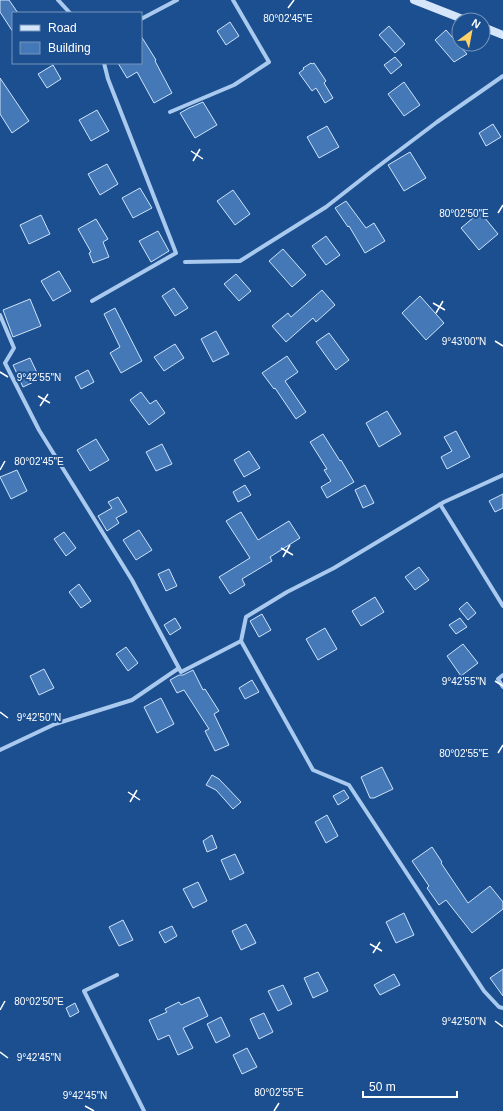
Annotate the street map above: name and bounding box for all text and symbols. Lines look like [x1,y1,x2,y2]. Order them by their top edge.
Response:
legend [12,12,142,64]
north arrow [451,12,491,52]
text: 80°02'45"E [263,13,313,24]
text: N [470,16,483,31]
text: Road [48,21,77,35]
text: Building [48,41,91,55]
text: 80°02'50"E [439,208,489,219]
text: 9°43'00"N [442,336,486,347]
text: 9°42'55"N [17,372,61,383]
text: 80°02'45"E [14,456,64,467]
text: 9°42'55"N [442,676,486,687]
text: 9°42'50"N [17,712,61,723]
text: 80°02'55"E [439,748,489,759]
text: 80°02'50"E [14,996,64,1007]
text: 9°42'50"N [442,1016,486,1027]
text: 9°42'45"N [17,1052,61,1063]
scale bar [363,1073,457,1099]
text: 50 m [369,1080,396,1094]
text: 80°02'55"E [254,1087,304,1098]
text: 9°42'45"N [63,1090,107,1101]

